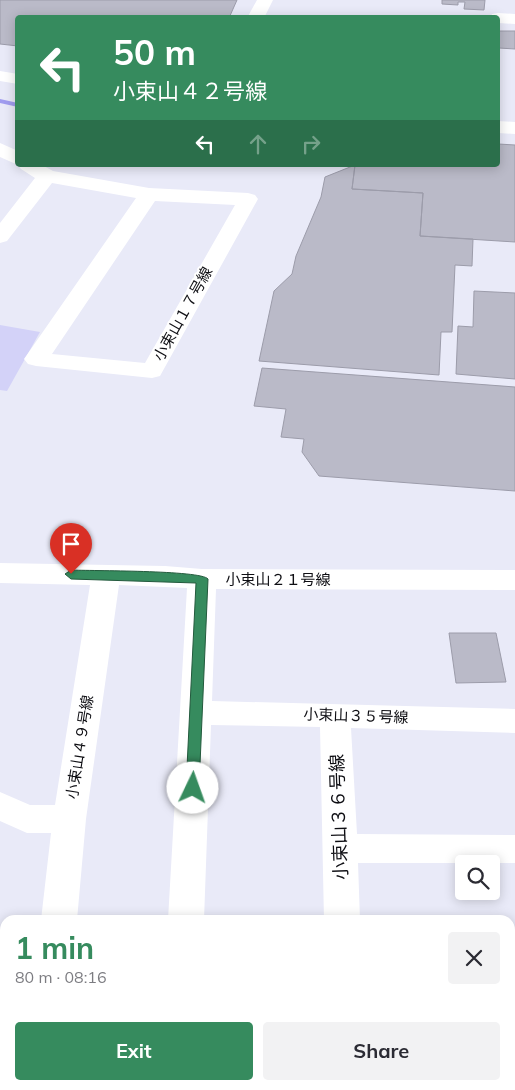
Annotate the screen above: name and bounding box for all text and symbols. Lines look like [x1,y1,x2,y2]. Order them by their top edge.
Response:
text: 50 m [113,30,196,74]
icon: left [30,35,95,100]
text: 小束山４２号線 [113,77,267,105]
icon: left [191,130,219,158]
icon: ahead [244,130,272,158]
icon: right [297,130,325,158]
street label: 小束山１７号線 [149,263,216,364]
pin [50,523,92,574]
icon: arrive [57,530,85,558]
street label: 小束山２１号線 [225,570,331,589]
street label: 小束山４９号線 [62,694,97,800]
street label: 小束山３５号線 [303,704,409,727]
street label: 小束山３６号線 [325,754,352,880]
position arrow [166,761,218,813]
map controls [455,855,500,900]
button: search [455,855,500,900]
text: 1 min [15,929,94,967]
button: close [448,932,500,984]
text: 80 m · 08:16 [15,967,107,987]
button: Exit [15,1022,253,1080]
button: Share [263,1022,500,1080]

